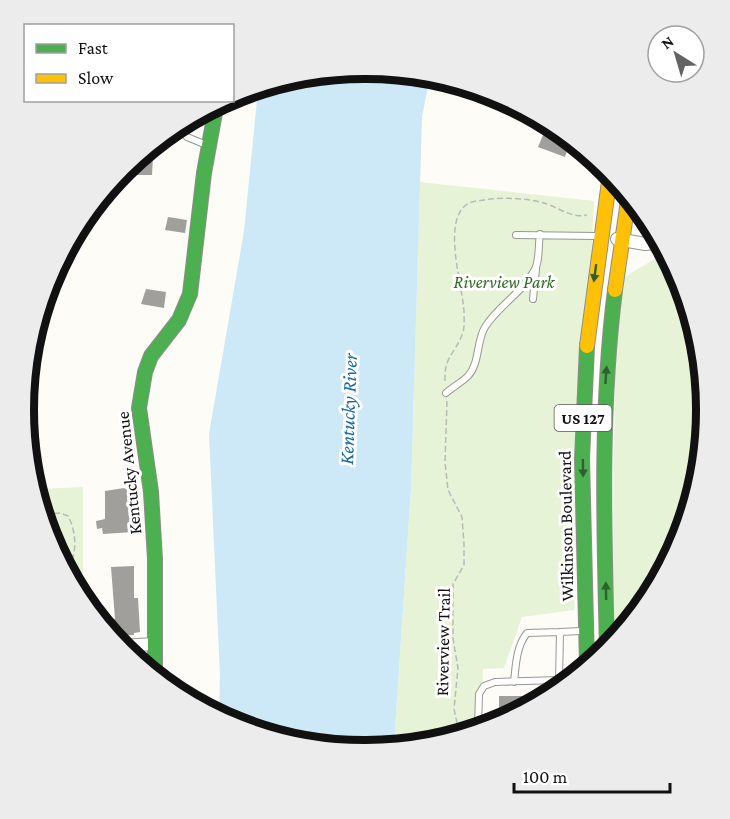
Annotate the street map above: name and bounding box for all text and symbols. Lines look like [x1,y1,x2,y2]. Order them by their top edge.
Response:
legend [24,24,234,102]
north arrow [646,24,706,84]
text: N [658,32,677,52]
text: Fast [78,38,109,58]
text: Slow [78,68,114,88]
one-way arrow [591,264,600,283]
park label: Riverview Park [454,272,556,292]
water label: Kentucky River [335,352,362,465]
one-way arrow [602,365,611,384]
road number: US 127 [554,405,612,431]
street label: Kentucky Avenue [113,410,145,536]
street label: Wilkinson Boulevard [555,450,577,601]
one-way arrow [578,458,588,477]
one-way arrow [601,581,611,600]
street label: Riverview Trail [432,587,454,696]
scale bar [514,756,670,794]
text: 100 m [523,767,568,787]

